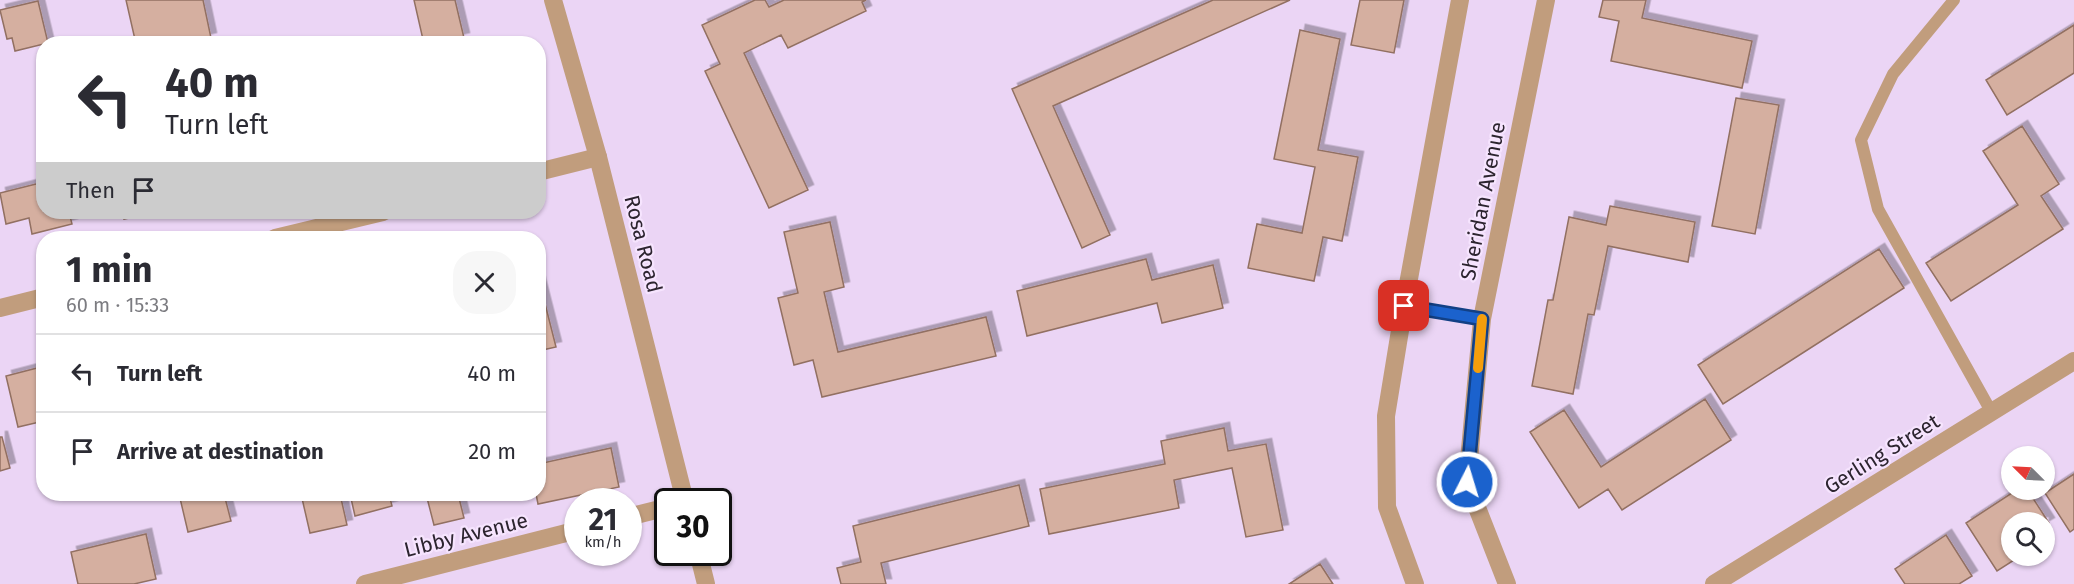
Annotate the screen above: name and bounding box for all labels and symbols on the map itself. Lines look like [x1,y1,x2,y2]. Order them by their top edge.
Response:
street label: Sheridan Avenue [1455,120,1511,282]
street label: Rosa Road [618,192,668,296]
pin [1378,280,1429,331]
street label: Gerling Street [1820,408,1945,500]
north arrow [2001,446,2055,500]
position arrow [1435,450,1499,514]
speed limit sign: 30 [654,488,732,566]
street label: Libby Avenue [401,507,531,563]

